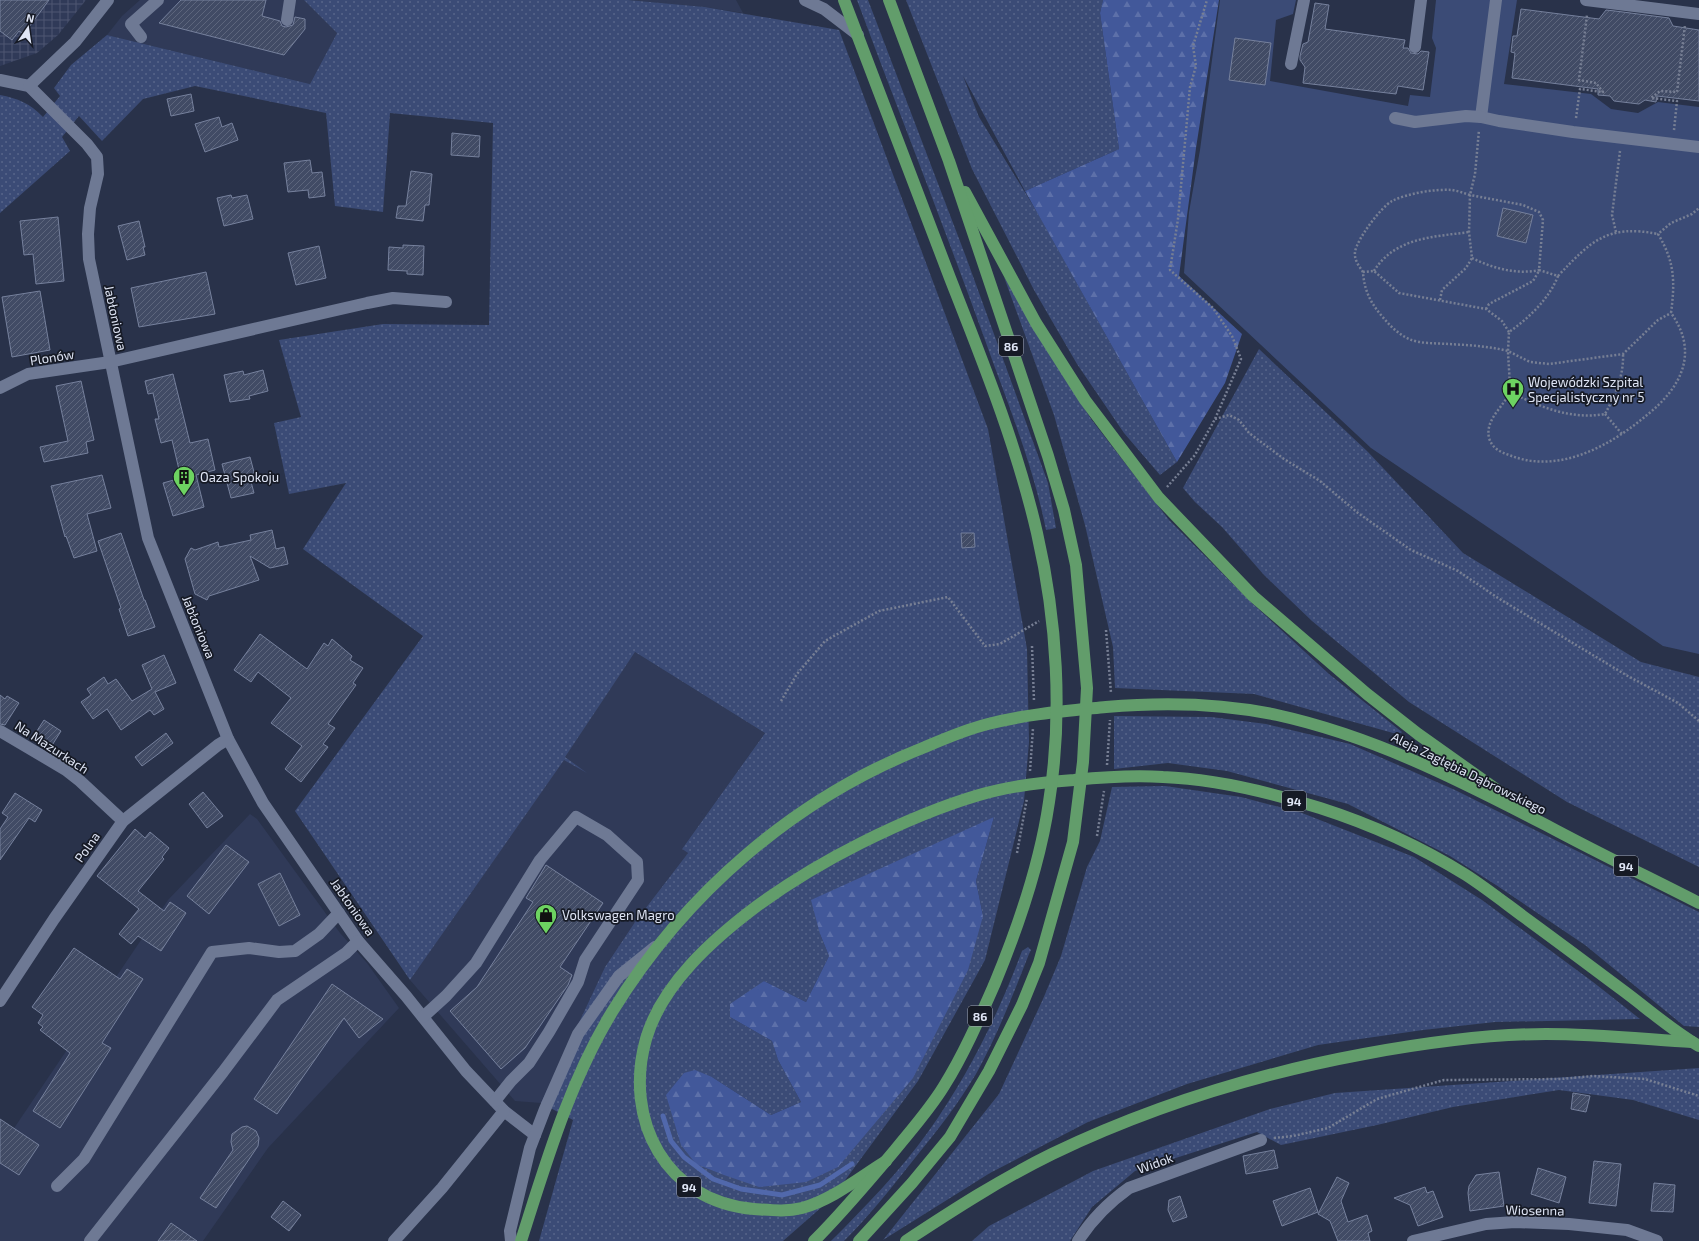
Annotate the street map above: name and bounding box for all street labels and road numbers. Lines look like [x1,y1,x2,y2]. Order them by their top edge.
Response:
street label: Jabłoniowa [101,284,131,352]
road number: 86 [999,336,1023,356]
street label: Plonów [29,346,76,368]
street label: Jabłoniowa [179,593,219,661]
street label: Na Mazurkach [12,717,92,777]
street label: Aleja Zagłębia Dąbrowskiego [1389,729,1549,817]
road number: 94 [1282,791,1306,811]
street label: Polna [71,829,103,865]
road number: 94 [1614,856,1638,876]
street label: Jabłoniowa [327,875,379,939]
road number: 86 [968,1006,992,1026]
street label: Widok [1135,1149,1175,1177]
road number: 94 [677,1177,701,1197]
street label: Wiosenna [1505,1201,1565,1219]

